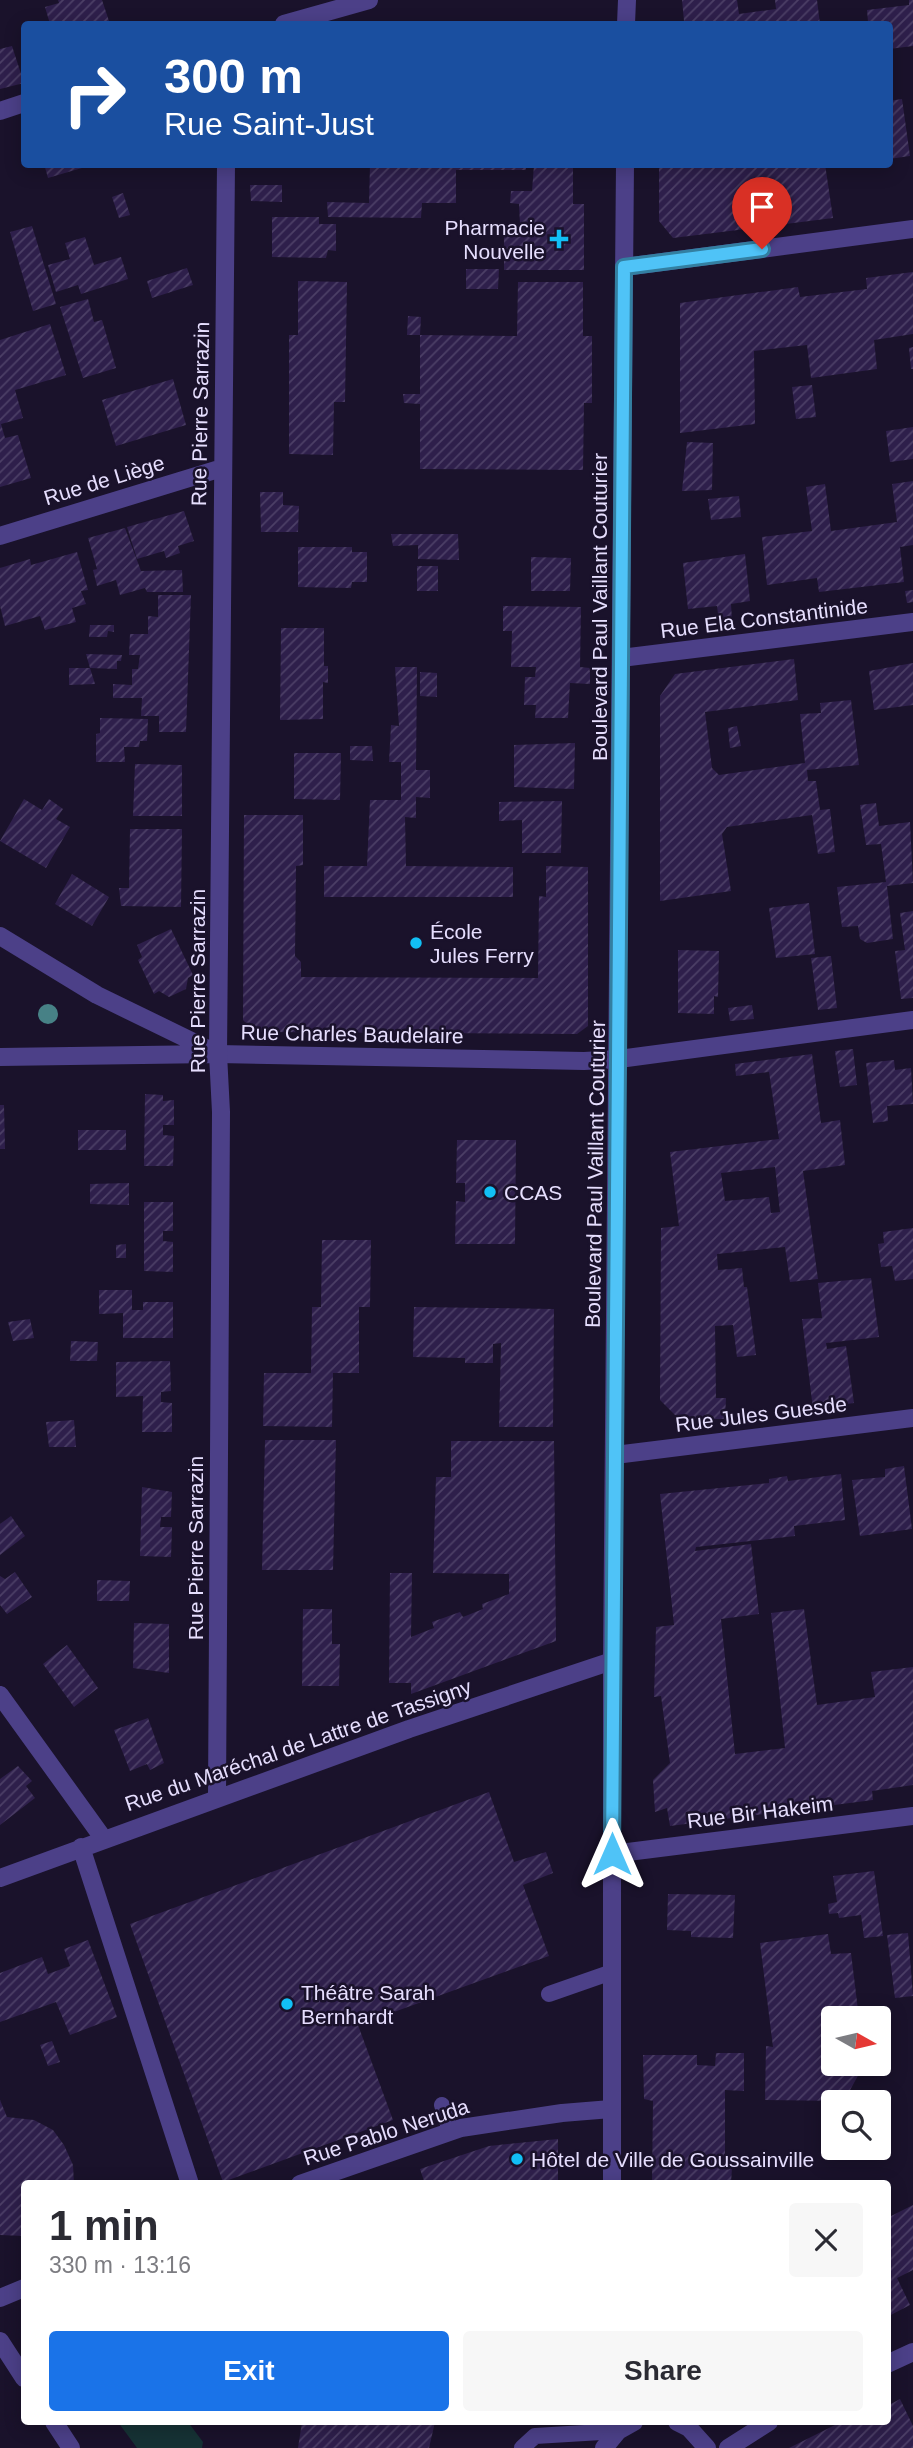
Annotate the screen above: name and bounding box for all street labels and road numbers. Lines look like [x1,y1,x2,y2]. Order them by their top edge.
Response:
street label: Rue Pierre Sarrazin [187,322,213,506]
street label: Rue de Liège [41,451,167,509]
street label: Boulevard Paul Vaillant Couturier [588,453,611,761]
street label: Rue Ela Constantinide [659,594,869,642]
street label: Rue Pierre Sarrazin [186,889,209,1073]
street label: Boulevard Paul Vaillant Couturier [581,1020,609,1328]
street label: Rue Charles Baudelaire [240,1021,464,1047]
street label: Rue Jules Guesde [674,1392,848,1436]
street label: Rue Pierre Sarrazin [184,1456,207,1640]
street label: Rue du Maréchal de Lattre de Tassigny [122,1675,475,1815]
street label: Rue Bir Hakeim [686,1792,834,1832]
street label: Rue Pablo Neruda [300,2094,472,2170]

